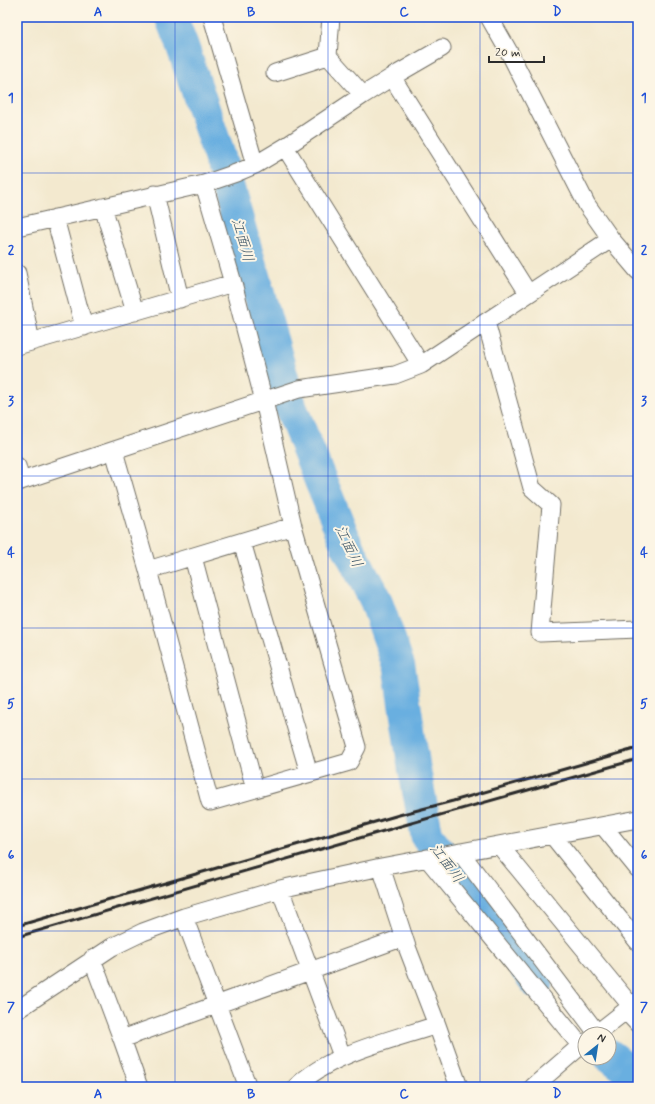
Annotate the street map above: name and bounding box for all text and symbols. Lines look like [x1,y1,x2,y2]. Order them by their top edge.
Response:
text: A [94,4,102,21]
text: B [247,4,256,21]
text: C [399,4,409,21]
text: D [553,4,562,21]
scale bar [489,38,544,64]
text: 20 m [495,45,521,61]
text: 1 [8,90,14,107]
text: 1 [641,90,647,107]
water label: 江面川 [226,216,258,265]
text: 2 [8,242,15,259]
text: 2 [641,242,648,259]
text: 3 [8,393,14,410]
text: 3 [641,393,647,410]
water label: 江面川 [330,522,367,571]
text: 4 [7,545,15,562]
text: 4 [640,545,648,562]
text: 5 [7,696,15,713]
text: 5 [640,696,648,713]
water label: 江面川 [425,840,468,888]
text: 6 [8,847,15,864]
text: 6 [641,847,648,864]
text: 7 [7,999,15,1016]
text: 7 [640,999,648,1016]
north arrow [577,1026,617,1066]
text: N [595,1030,608,1046]
text: A [94,1086,102,1103]
text: B [247,1086,256,1103]
text: C [399,1086,409,1103]
text: D [553,1086,562,1103]

